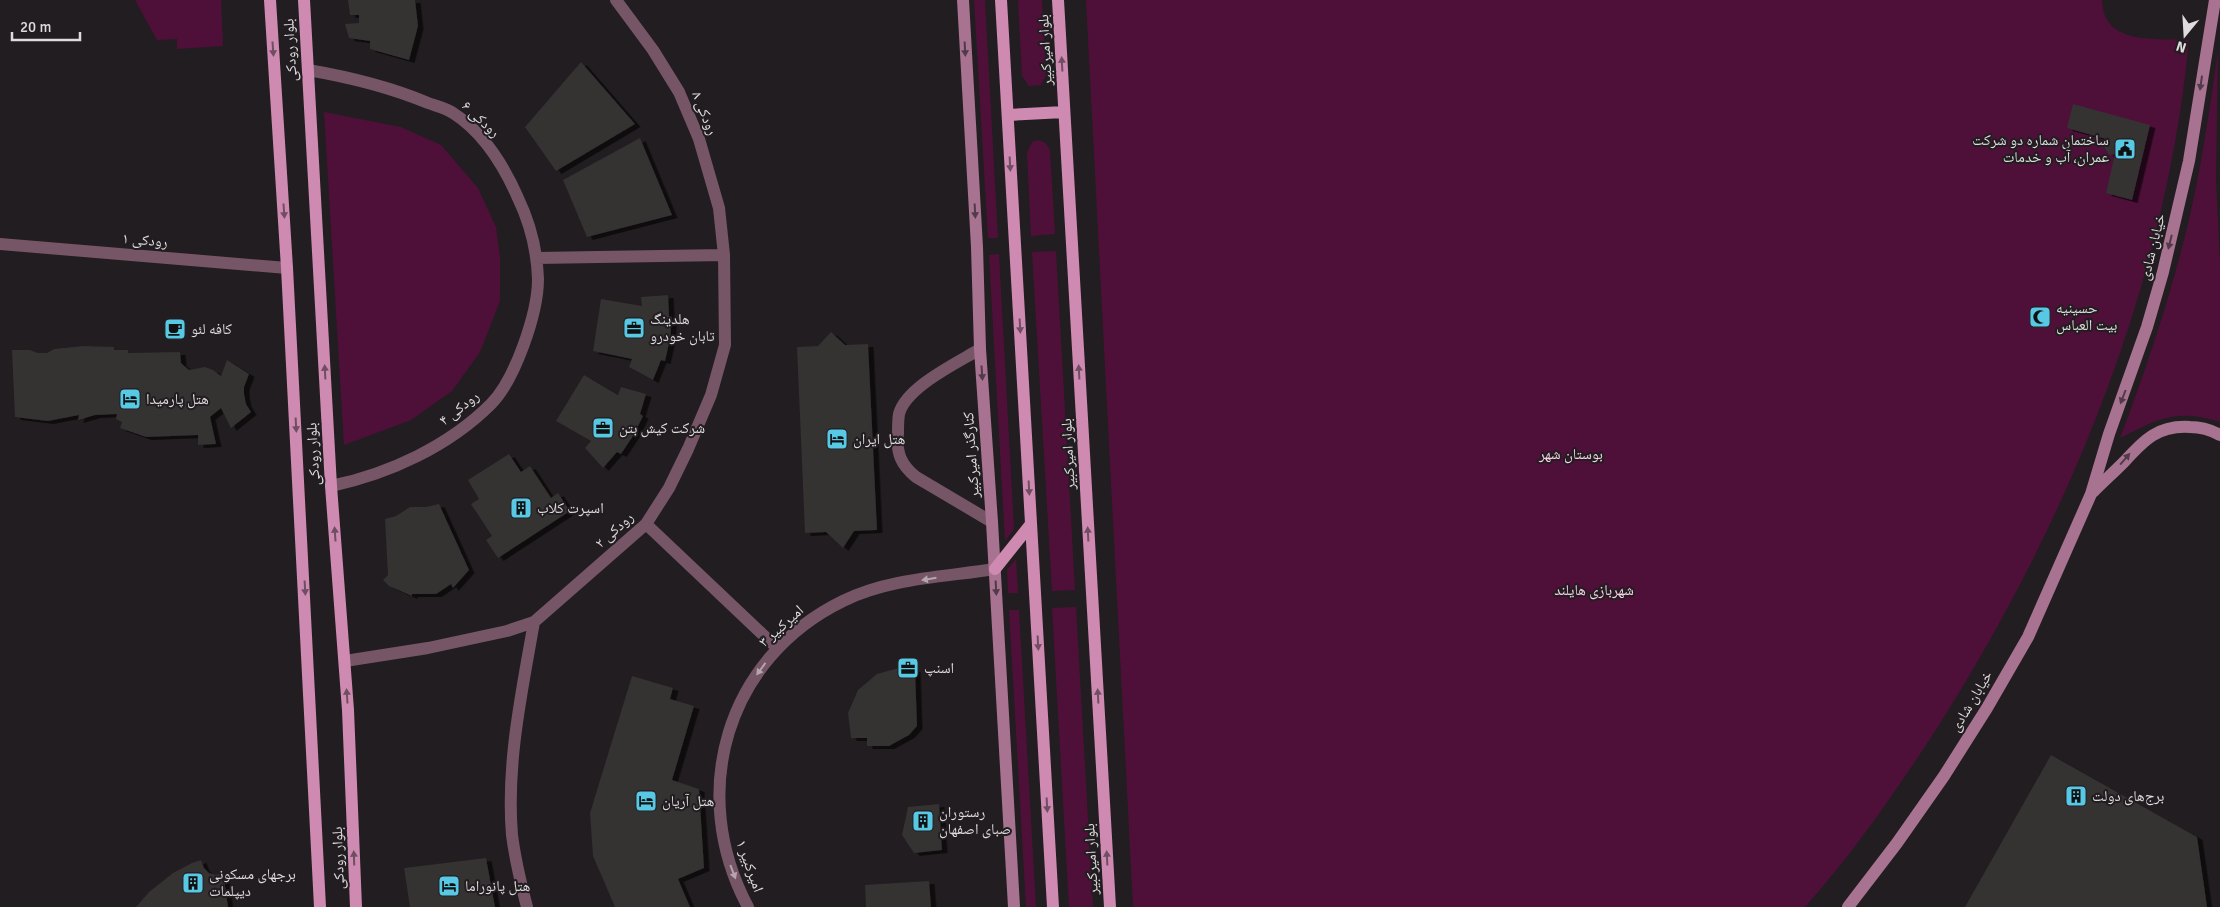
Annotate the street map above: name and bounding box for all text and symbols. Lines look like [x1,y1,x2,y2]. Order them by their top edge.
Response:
scale bar [12,10,80,42]
north arrow [2160,10,2210,60]
street label: بلوار امیرکبیر [1034,14,1056,87]
text: 20 m [20,18,51,36]
street label: بلوار رودکی [279,18,302,82]
text: N [2174,37,2188,56]
one-way arrow [269,41,277,57]
one-way arrow [962,41,970,57]
one-way arrow [1057,55,1065,71]
one-way arrow [2197,75,2205,91]
street label: رودکی ۸ [687,88,722,138]
street label: رودکی ۶ [458,97,504,142]
place label: ساختمان شماره دو شرکت عمران، آب و خدمات [1972,131,2109,167]
public building icon: ساختمان شماره دو شرکت عمران، آب و خدمات [2113,137,2137,161]
one-way arrow [1007,156,1015,172]
one-way arrow [280,203,288,219]
one-way arrow [971,203,979,219]
street label: خیابان شادی [2135,211,2170,282]
street label: رودکی ۱ [121,229,169,252]
one-way arrow [2166,235,2174,250]
place label: حسینیه بیت العباس [2056,299,2117,335]
mosque icon: حسینیه بیت العباس [2028,305,2052,329]
place label: هلدینگ تابان خودرو [650,310,715,346]
office icon: هلدینگ تابان خودرو [622,316,646,340]
cafe icon: کافه لئو [163,317,187,341]
one-way arrow [1016,319,1024,335]
place label: کافه لئو [191,320,232,338]
one-way arrow [320,363,328,379]
one-way arrow [1075,363,1083,379]
one-way arrow [978,366,986,382]
hotel icon: هتل پارمیدا [118,387,142,411]
street label: رودکی ۴ [435,387,483,430]
place label: هتل پارمیدا [146,390,209,409]
one-way arrow [2119,390,2127,405]
street label: کنارگذر امیرکبیر [959,411,983,500]
office icon: شرکت کیش بتن [591,416,615,440]
one-way arrow [292,418,300,434]
street label: بلوار امیرکبیر [1057,418,1079,491]
place label: شرکت کیش بتن [619,419,705,438]
street label: بلوار رودکی [302,422,325,486]
hotel icon: هتل ایران [825,427,849,451]
place label: هتل ایران [853,430,905,449]
park label: بوستان شهر [1538,445,1603,464]
one-way arrow [2119,454,2131,466]
one-way arrow [1025,481,1033,497]
building icon: اسپرت کلاب [509,496,533,520]
place label: اسپرت کلاب [537,499,604,517]
street label: رودکی ۲ [591,508,638,553]
one-way arrow [331,526,339,542]
one-way arrow [1084,526,1092,542]
one-way arrow [921,575,937,583]
one-way arrow [301,580,309,596]
one-way arrow [992,580,1000,596]
park label: شهربازی هایلند [1554,581,1634,600]
street label: امیرکبیر ۳ [755,601,807,651]
one-way arrow [1034,635,1042,651]
office icon: اسنپ [896,656,920,680]
place label: اسنپ [924,659,954,677]
one-way arrow [755,662,766,675]
street label: خیابان شادی [1946,667,1997,735]
one-way arrow [342,688,350,704]
one-way arrow [1093,688,1101,704]
building icon: برج‌های دولت [2064,784,2088,808]
place label: برج‌های دولت [2092,787,2164,806]
hotel icon: هتل آریان [634,789,658,813]
place label: هتل آریان [662,792,714,811]
one-way arrow [1043,798,1051,814]
place label: رستوران صبای اصفهان [939,803,1011,839]
building icon: رستوران صبای اصفهان [911,809,935,833]
street label: بلوار امیرکبیر [1080,823,1102,896]
street label: بلوار رودکی [328,826,349,890]
street label: امیرکبیر ۱ [732,838,768,894]
one-way arrow [350,850,358,866]
one-way arrow [1102,850,1110,866]
place label: برجهای مسکونی دیپلمات [209,865,296,900]
one-way arrow [729,865,737,880]
building icon: برجهای مسکونی دیپلمات [181,871,205,895]
hotel icon: هتل پانوراما [437,874,461,898]
place label: هتل پانوراما [465,877,530,896]

